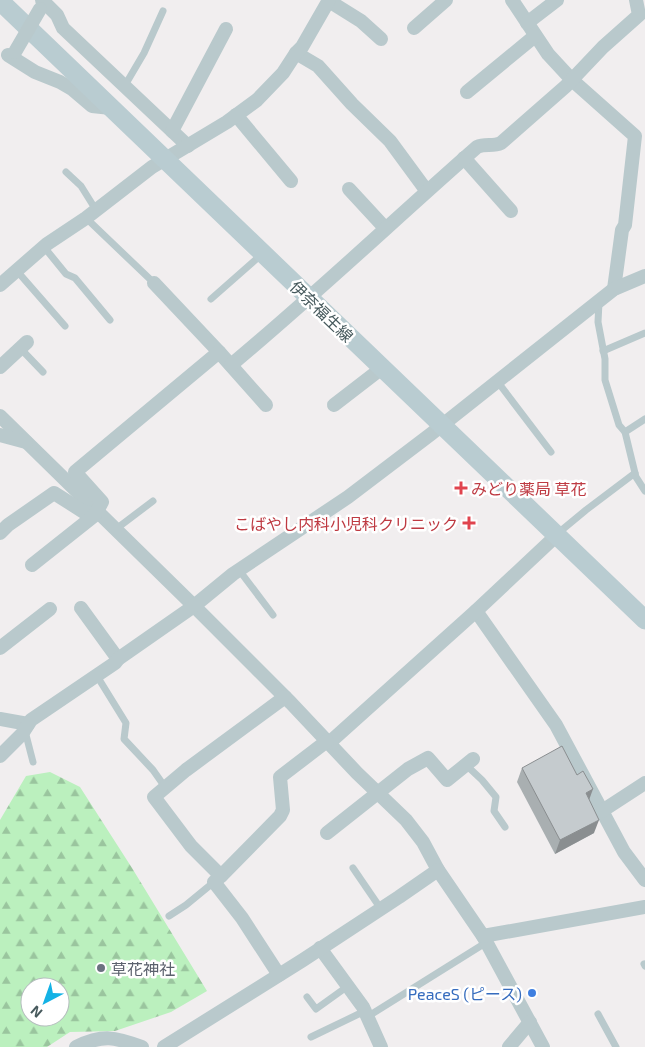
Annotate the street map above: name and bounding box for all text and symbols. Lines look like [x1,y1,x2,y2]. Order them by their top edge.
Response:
street label: 伊奈福生線 [287,276,357,346]
place label: みどり薬局 草花 [471,479,587,498]
marker: みどり薬局 草花 [455,482,467,494]
place label: こばやし内科小児科クリニック [234,514,458,533]
marker: こばやし内科小児科クリニック [462,516,476,530]
place label: 草花神社 [111,959,175,978]
marker: 草花神社 [95,962,107,974]
north arrow [20,977,70,1027]
place label: PeaceS (ピース) [408,984,522,1003]
marker: PeaceS (ピース) [526,987,538,999]
text: N [27,1002,46,1022]

